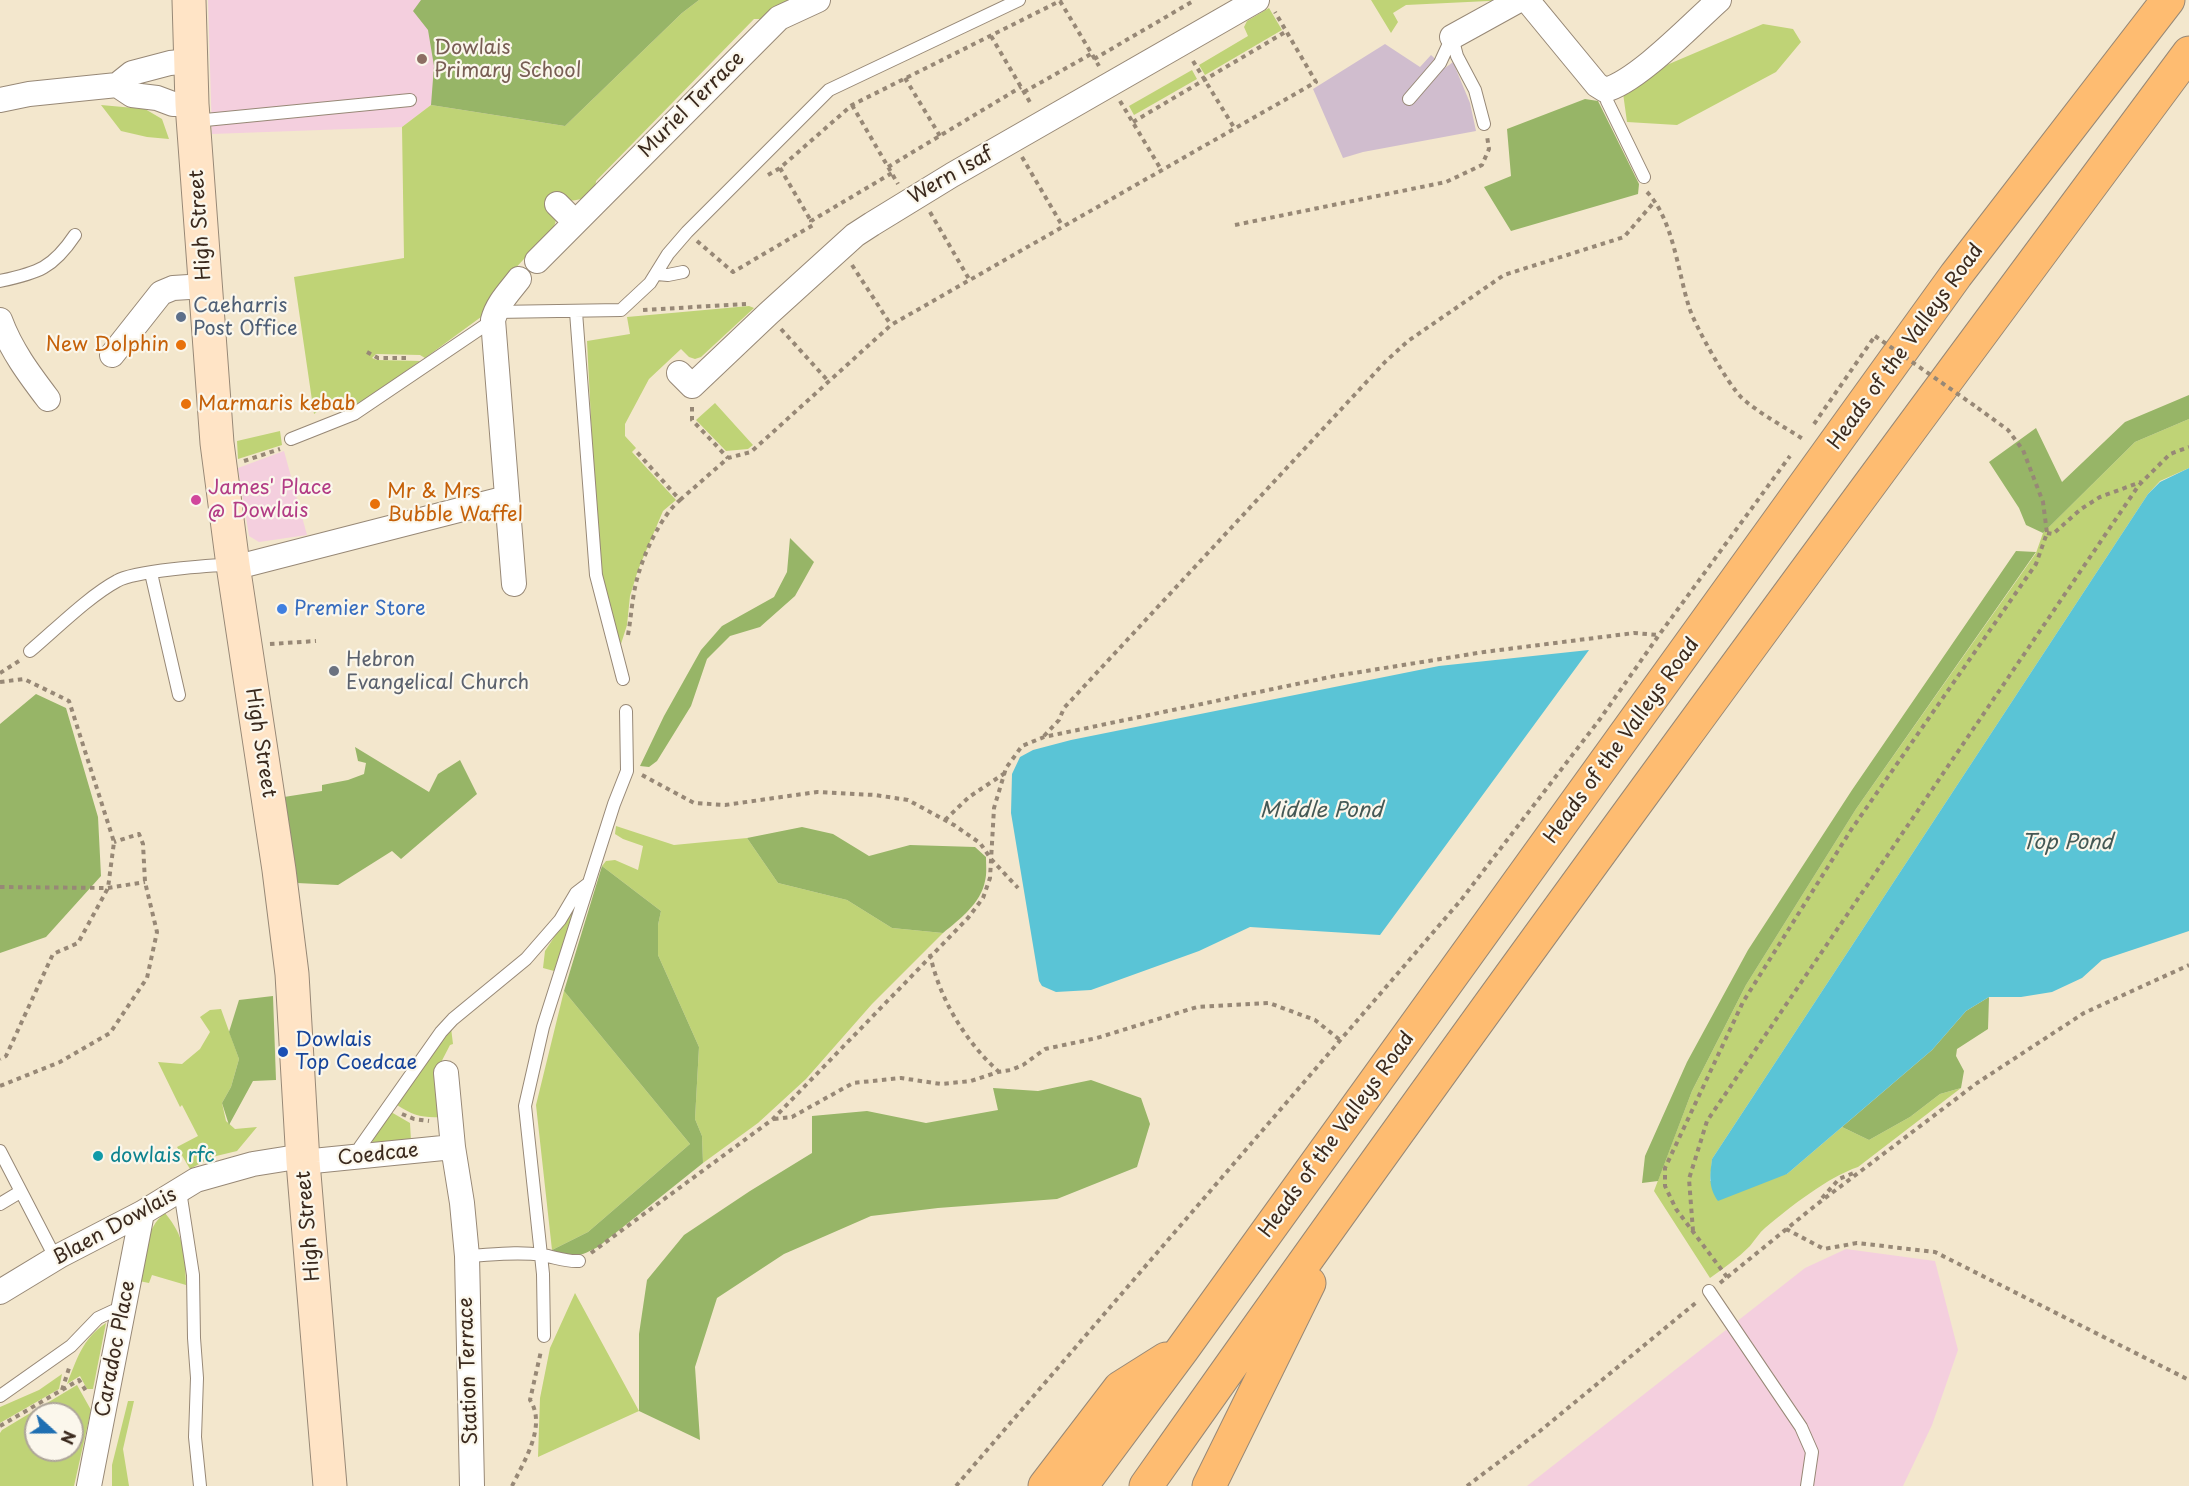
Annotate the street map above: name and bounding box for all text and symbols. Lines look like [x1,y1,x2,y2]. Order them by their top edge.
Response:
place label: Dowlais Primary School [434,36,581,83]
street label: Muriel Terrace [634,47,750,163]
marker: Dowlais Primary School [415,52,429,66]
street label: Wern Isaf [904,142,998,210]
street label: High Street [185,169,217,281]
street label: Heads of the Valleys Road [1823,239,1989,455]
place label: Caeharris Post Office [193,294,298,341]
marker: Caeharris Post Office [174,310,188,324]
place label: New Dolphin [46,333,169,357]
marker: New Dolphin [174,338,188,352]
place label: Marmaris kebab [198,392,355,416]
marker: Marmaris kebab [179,397,193,411]
place label: James' Place @ Dowlais [208,476,332,523]
place label: Mr & Mrs Bubble Waffel [387,480,523,527]
marker: James' Place @ Dowlais [189,493,203,507]
marker: Mr & Mrs Bubble Waffel [368,497,382,511]
place label: Premier Store [294,597,426,621]
marker: Premier Store [275,602,289,616]
street label: Heads of the Valleys Road [1539,633,1705,849]
place label: Hebron Evangelical Church [346,648,529,695]
marker: Hebron Evangelical Church [327,664,341,678]
street label: High Street [239,686,281,800]
water label: Middle Pond [1260,798,1382,824]
water label: Top Pond [2021,830,2113,856]
street label: Heads of the Valleys Road [1254,1027,1420,1243]
place label: Dowlais Top Coedcae [295,1028,417,1075]
marker: Dowlais Top Coedcae [276,1045,290,1059]
street label: Coedcae [336,1139,420,1171]
place label: dowlais rfc [110,1144,215,1168]
marker: dowlais rfc [91,1149,105,1163]
street label: High Street [292,1170,326,1282]
street label: Blaen Dowlais [49,1183,181,1271]
street label: Caradoc Place [91,1279,141,1419]
street label: Station Terrace [454,1297,484,1445]
north arrow [24,1402,84,1462]
text: N [55,1428,82,1448]

